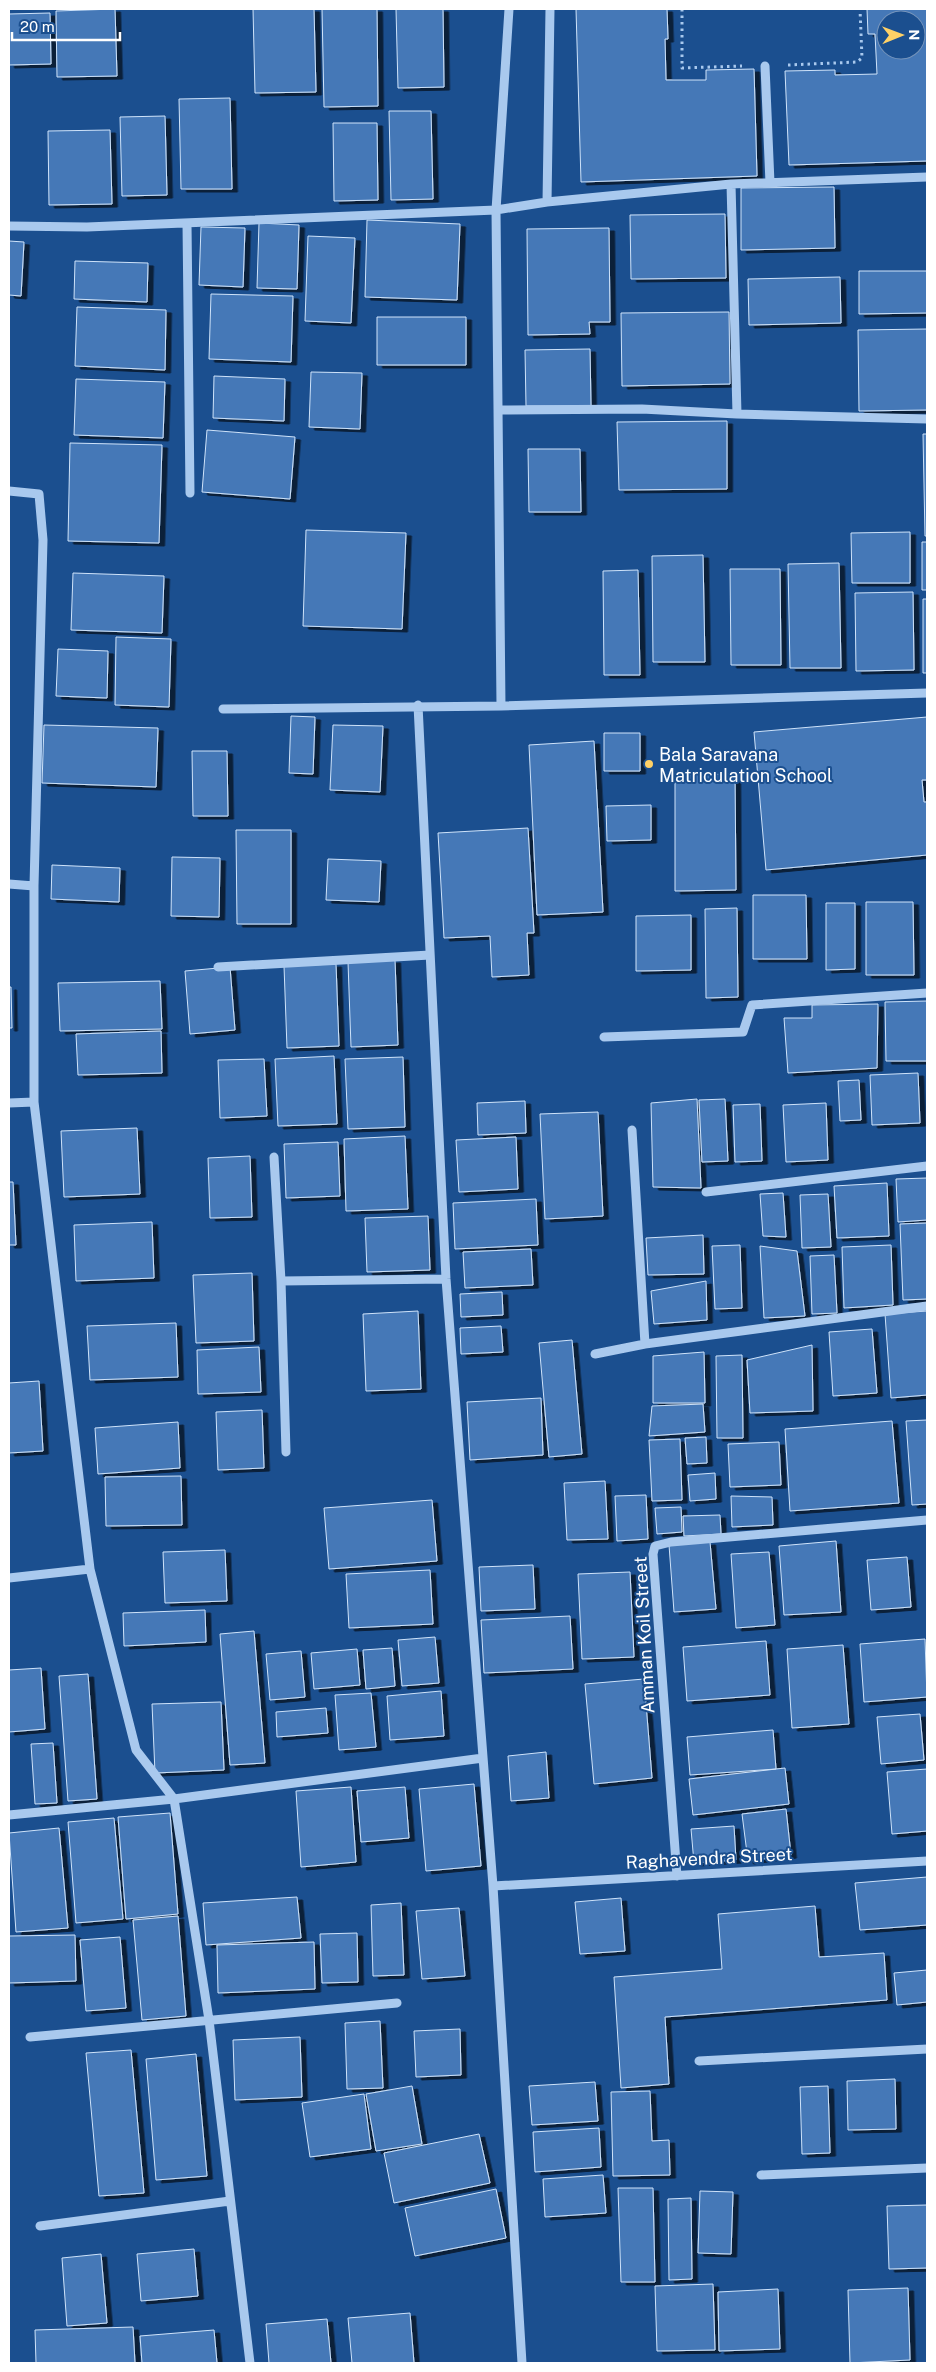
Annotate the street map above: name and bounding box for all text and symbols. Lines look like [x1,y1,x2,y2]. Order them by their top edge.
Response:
scale bar [12,10,120,42]
north arrow [876,10,926,60]
text: 20 m [20,18,55,35]
text: N [906,29,922,40]
place label: Bala Saravana Matriculation School [659,744,833,786]
marker: Bala Saravana Matriculation School [643,758,655,770]
street label: Amman Koil Street [629,1556,659,1714]
street label: Raghavendra Street [625,1843,793,1873]

